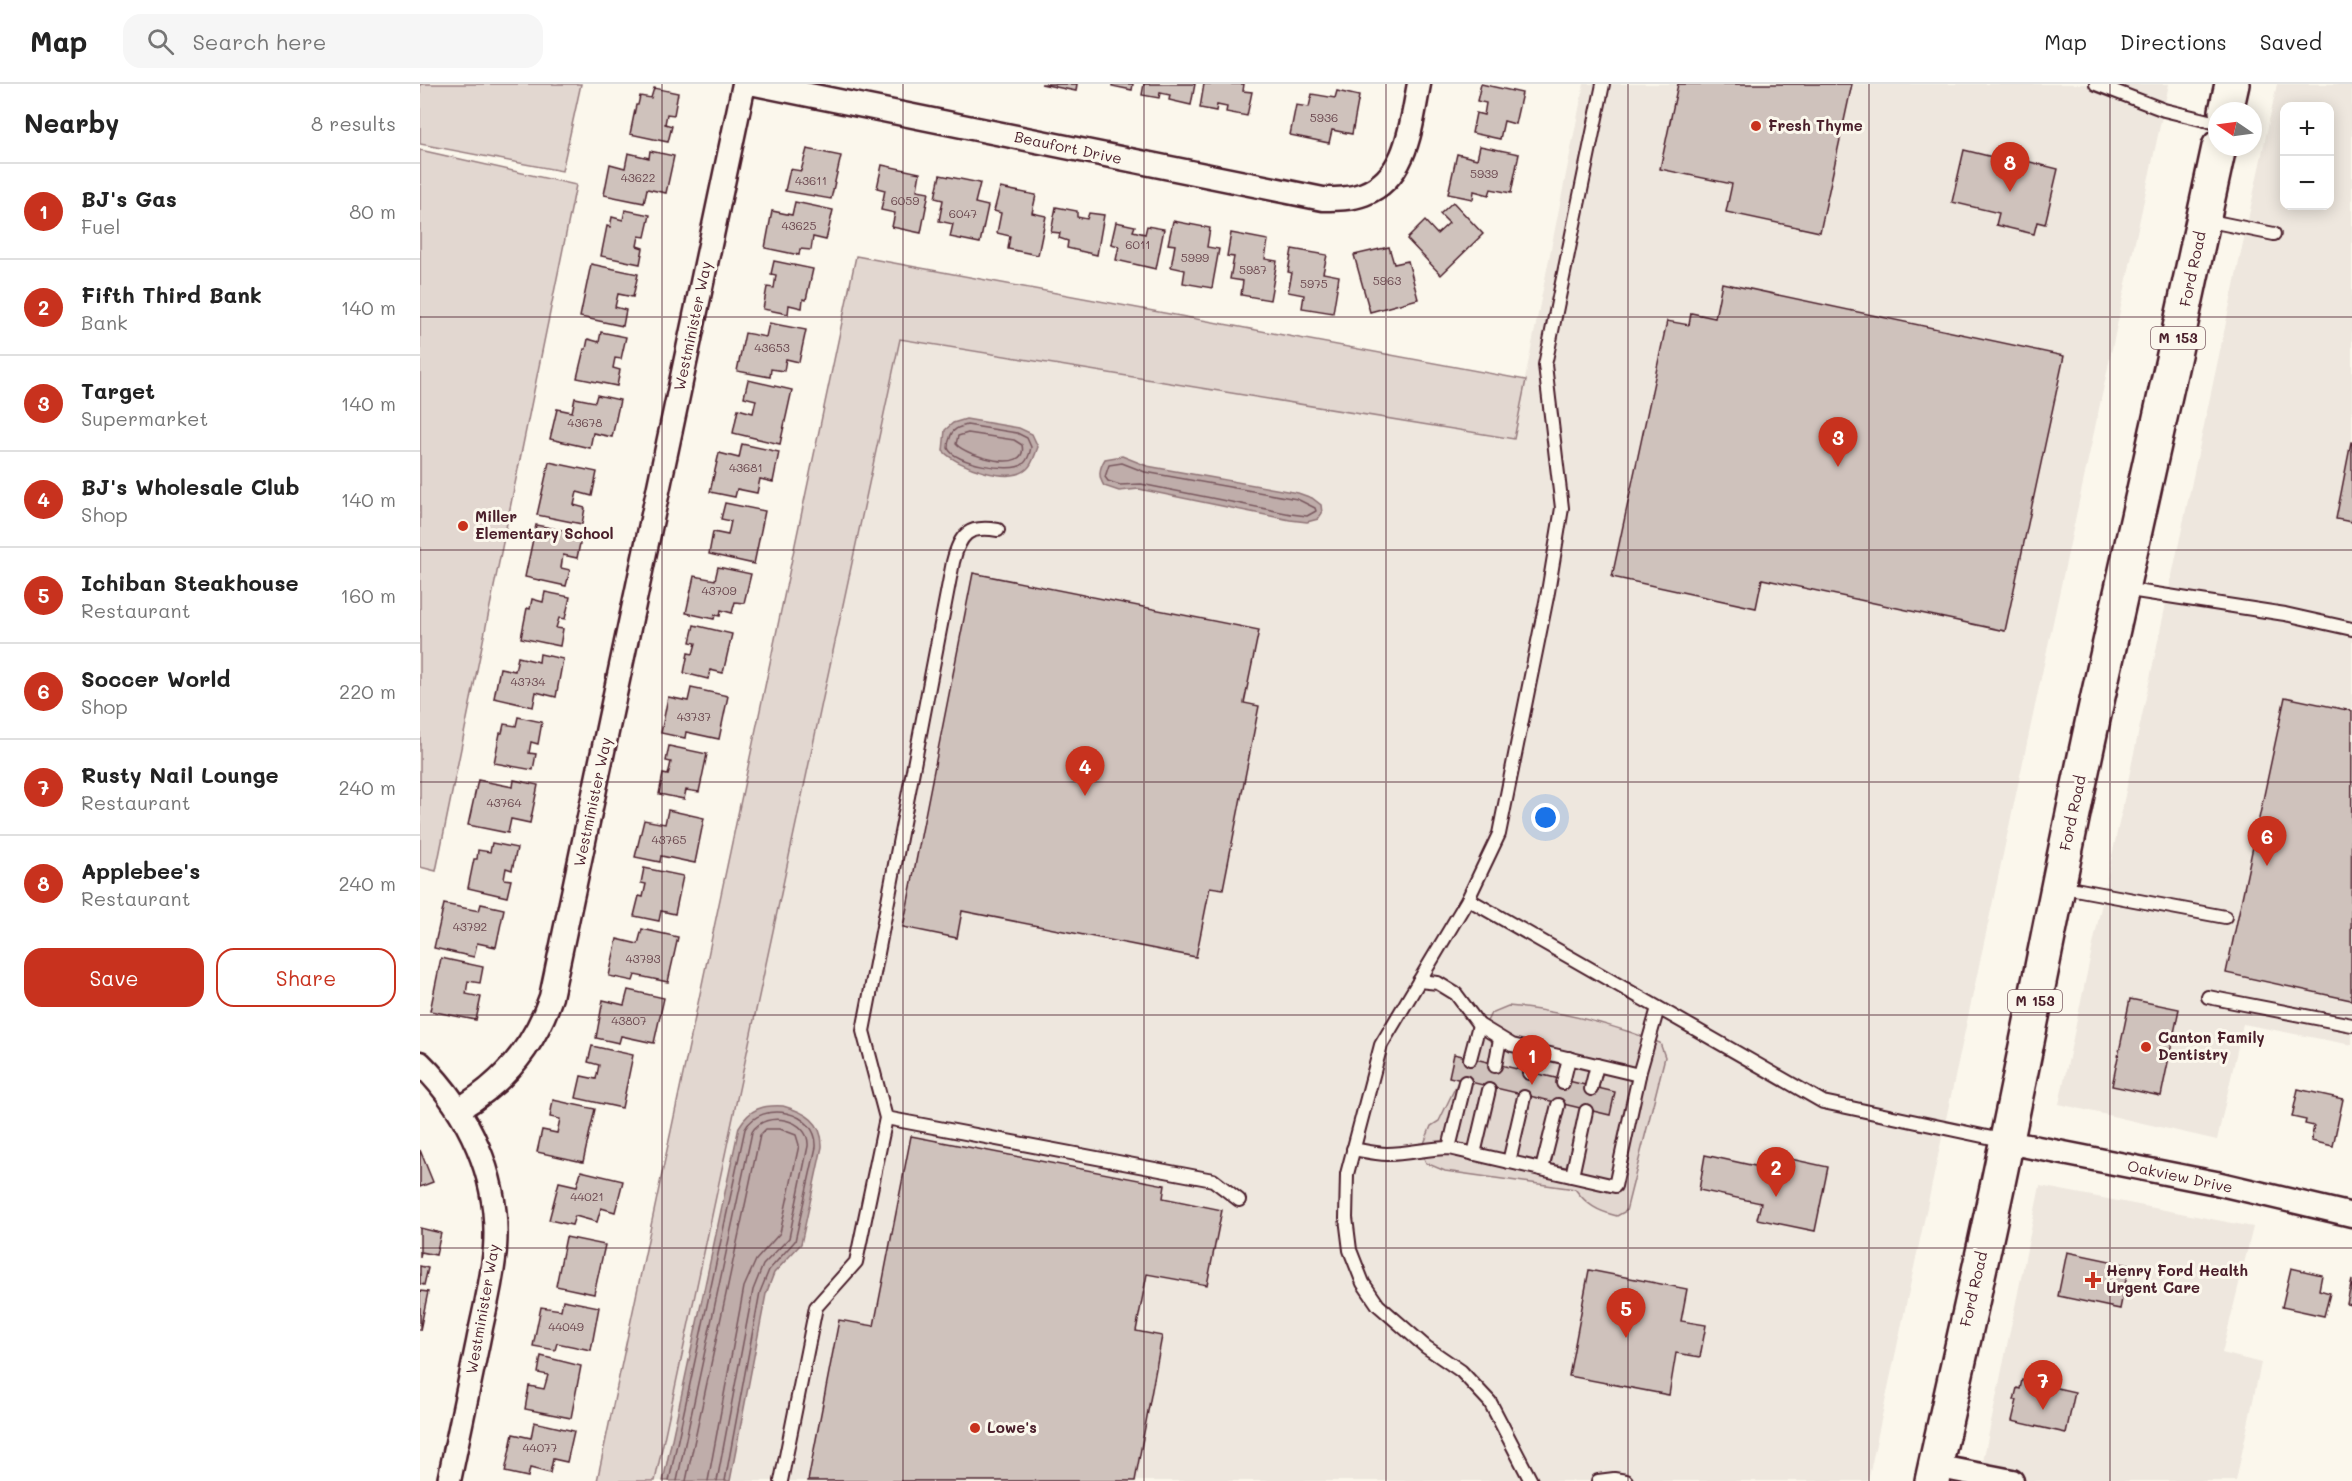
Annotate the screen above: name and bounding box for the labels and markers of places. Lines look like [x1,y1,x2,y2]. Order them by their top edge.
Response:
place label: Fresh Thyme [1768,115,1863,135]
marker: Fresh Thyme [1749,119,1763,133]
pin: 8 [1990,142,2030,192]
pin: 3 [1818,418,1858,467]
place label: Miller Elementary School [475,506,614,543]
marker: Miller Elementary School [456,519,470,533]
pin: 4 [1066,746,1104,796]
pin: 6 [2248,816,2286,866]
place label: Canton Family Dentistry [2158,1027,2265,1064]
pin: 1 [1512,1036,1552,1085]
marker: Canton Family Dentistry [2139,1040,2153,1054]
pin: 2 [1756,1148,1796,1197]
place label: Henry Ford Health Urgent Care [2106,1260,2248,1297]
marker: Henry Ford Health Urgent Care [2084,1271,2102,1289]
pin: 5 [1606,1288,1646,1338]
pin: 7 [2024,1360,2062,1410]
place label: Lowe's [987,1417,1037,1437]
marker: Lowe's [968,1421,982,1435]

